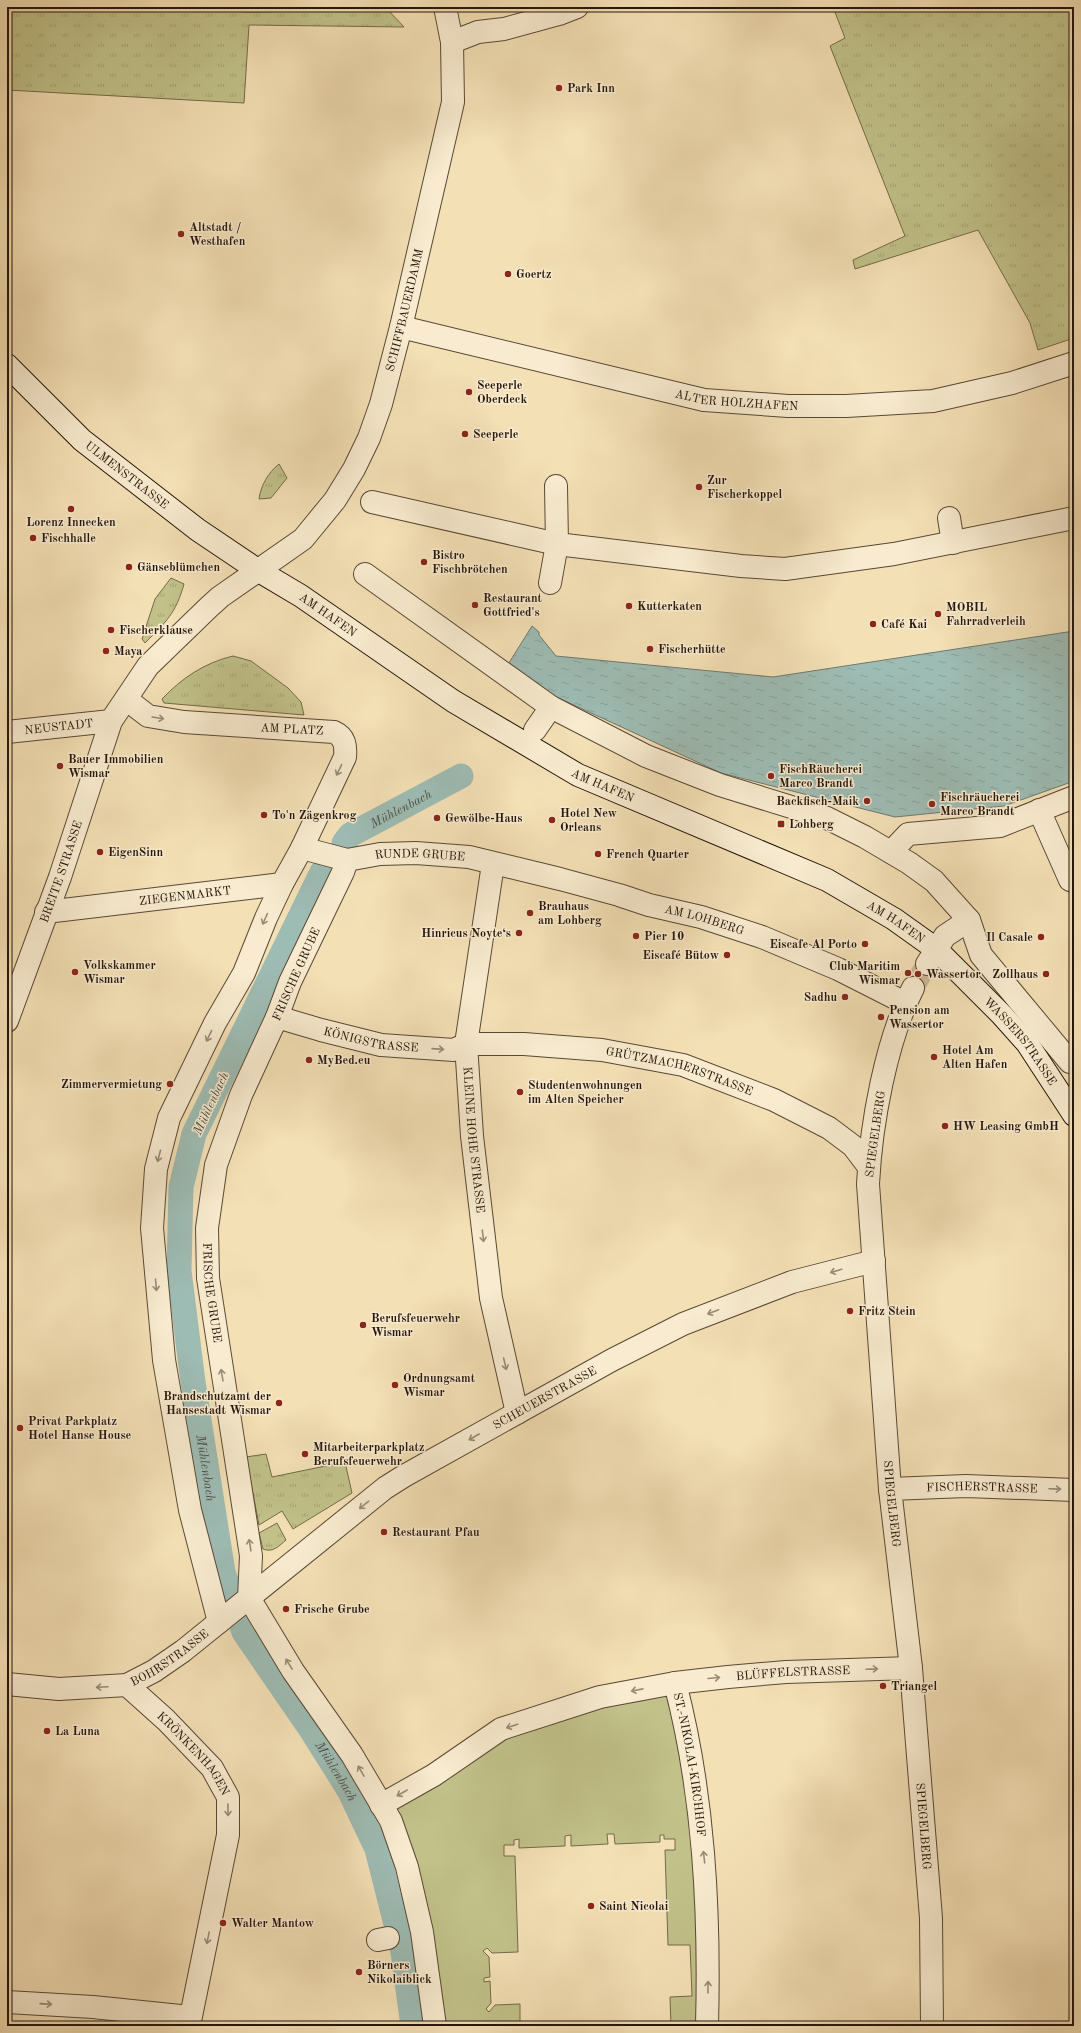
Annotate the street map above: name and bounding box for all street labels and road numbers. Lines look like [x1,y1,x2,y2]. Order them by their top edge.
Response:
street label: SCHIFFBAUERDAMM [385,248,426,373]
street label: ALTER HOLZHAFEN [673,388,798,413]
street label: ULMENSTRASSE [82,440,170,512]
street label: AM HAFEN [296,591,358,639]
street label: NEUSTADT [24,718,94,737]
street label: AM PLATZ [260,722,324,738]
street label: AM HAFEN [569,767,635,805]
street label: BREITE STRASSE [39,819,85,924]
street label: RUNDE GRUBE [374,848,465,864]
street label: ZIEGENMARKT [139,885,232,908]
street label: AM HAFEN [864,899,927,946]
street label: AM LOHBERG [663,904,746,938]
street label: FRISCHE GRUBE [271,926,323,1023]
street label: WASSERSTRASSE [981,996,1058,1088]
street label: KÖNIGSTRASSE [322,1024,419,1055]
street label: GRÜTZMACHERSTRASSE [605,1045,754,1098]
street label: KLEINE HOHE STRASSE [460,1066,486,1214]
street label: SPIEGELBERG [864,1090,888,1178]
street label: FRISCHE GRUBE [200,1243,223,1344]
street label: SCHEUERSTRASSE [491,1365,599,1432]
street label: SPIEGELBERG [881,1460,902,1548]
street label: FISCHERSTRASSE [926,1481,1038,1496]
street label: BOHRSTRASSE [129,1628,211,1689]
street label: BLÜFFELSTRASSE [735,1665,850,1683]
street label: ST.-NIKOLAI-KIRCHHOF [671,1691,707,1837]
street label: KRÖNKENHAGEN [154,1710,231,1798]
street label: SPIEGELBERG [913,1782,932,1871]

